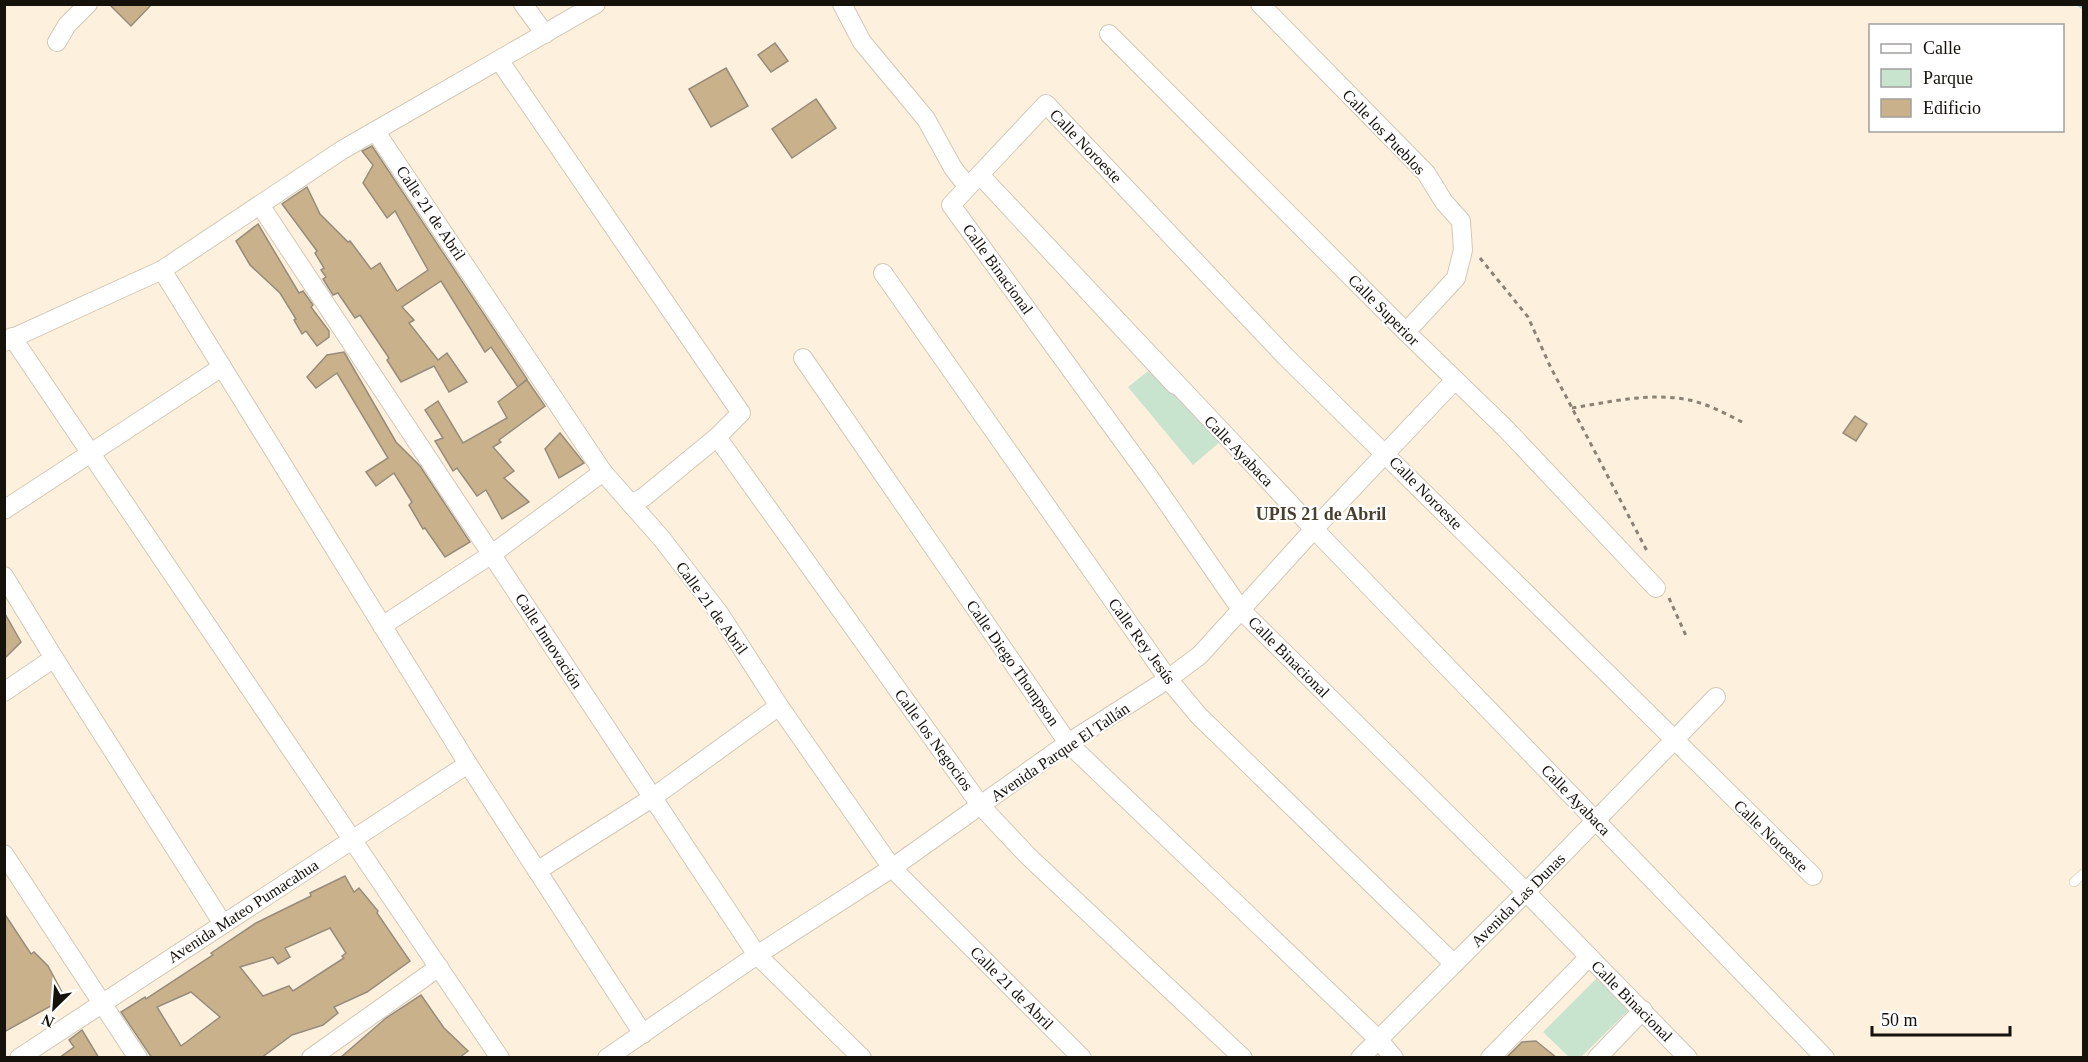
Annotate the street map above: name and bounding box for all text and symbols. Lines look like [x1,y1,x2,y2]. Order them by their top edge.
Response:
legend [1869,24,2064,132]
text: Calle [1923,38,1961,58]
text: Parque [1923,68,1973,88]
street label: Calle los Pueblos [1339,86,1429,178]
text: Edificio [1923,98,1981,118]
street label: Calle Noroeste [1047,106,1125,186]
street label: Calle 21 de Abril [393,163,469,264]
street label: Calle Binacional [960,221,1037,318]
street label: Calle Superior [1344,271,1423,350]
street label: Calle Ayabaca [1200,412,1277,490]
street label: Calle Noroeste [1386,453,1466,533]
district label: UPIS 21 de Abril [1256,504,1386,524]
street label: Calle 21 de Abril [673,559,751,658]
street label: Calle Innovación [512,590,586,692]
street label: Calle Rey Jesús [1105,595,1179,688]
street label: Calle Diego Thompson [962,597,1063,729]
street label: Calle Binacional [1245,613,1333,701]
street label: Calle los Negocios [891,686,976,794]
street label: Avenida Parque El Tallán [988,699,1133,805]
street label: Calle Ayabaca [1537,761,1614,839]
street label: Calle Noroeste [1731,797,1811,875]
street label: Avenida Las Dunas [1468,850,1568,950]
street label: Avenida Mateo Pumacahua [165,856,321,966]
street label: Calle 21 de Abril [967,943,1057,1033]
street label: Calle Binacional [1588,957,1676,1045]
north arrow [24,978,84,1038]
scale bar [1872,999,2010,1037]
text: 50 m [1881,1010,1918,1030]
text: N [39,1011,57,1031]

